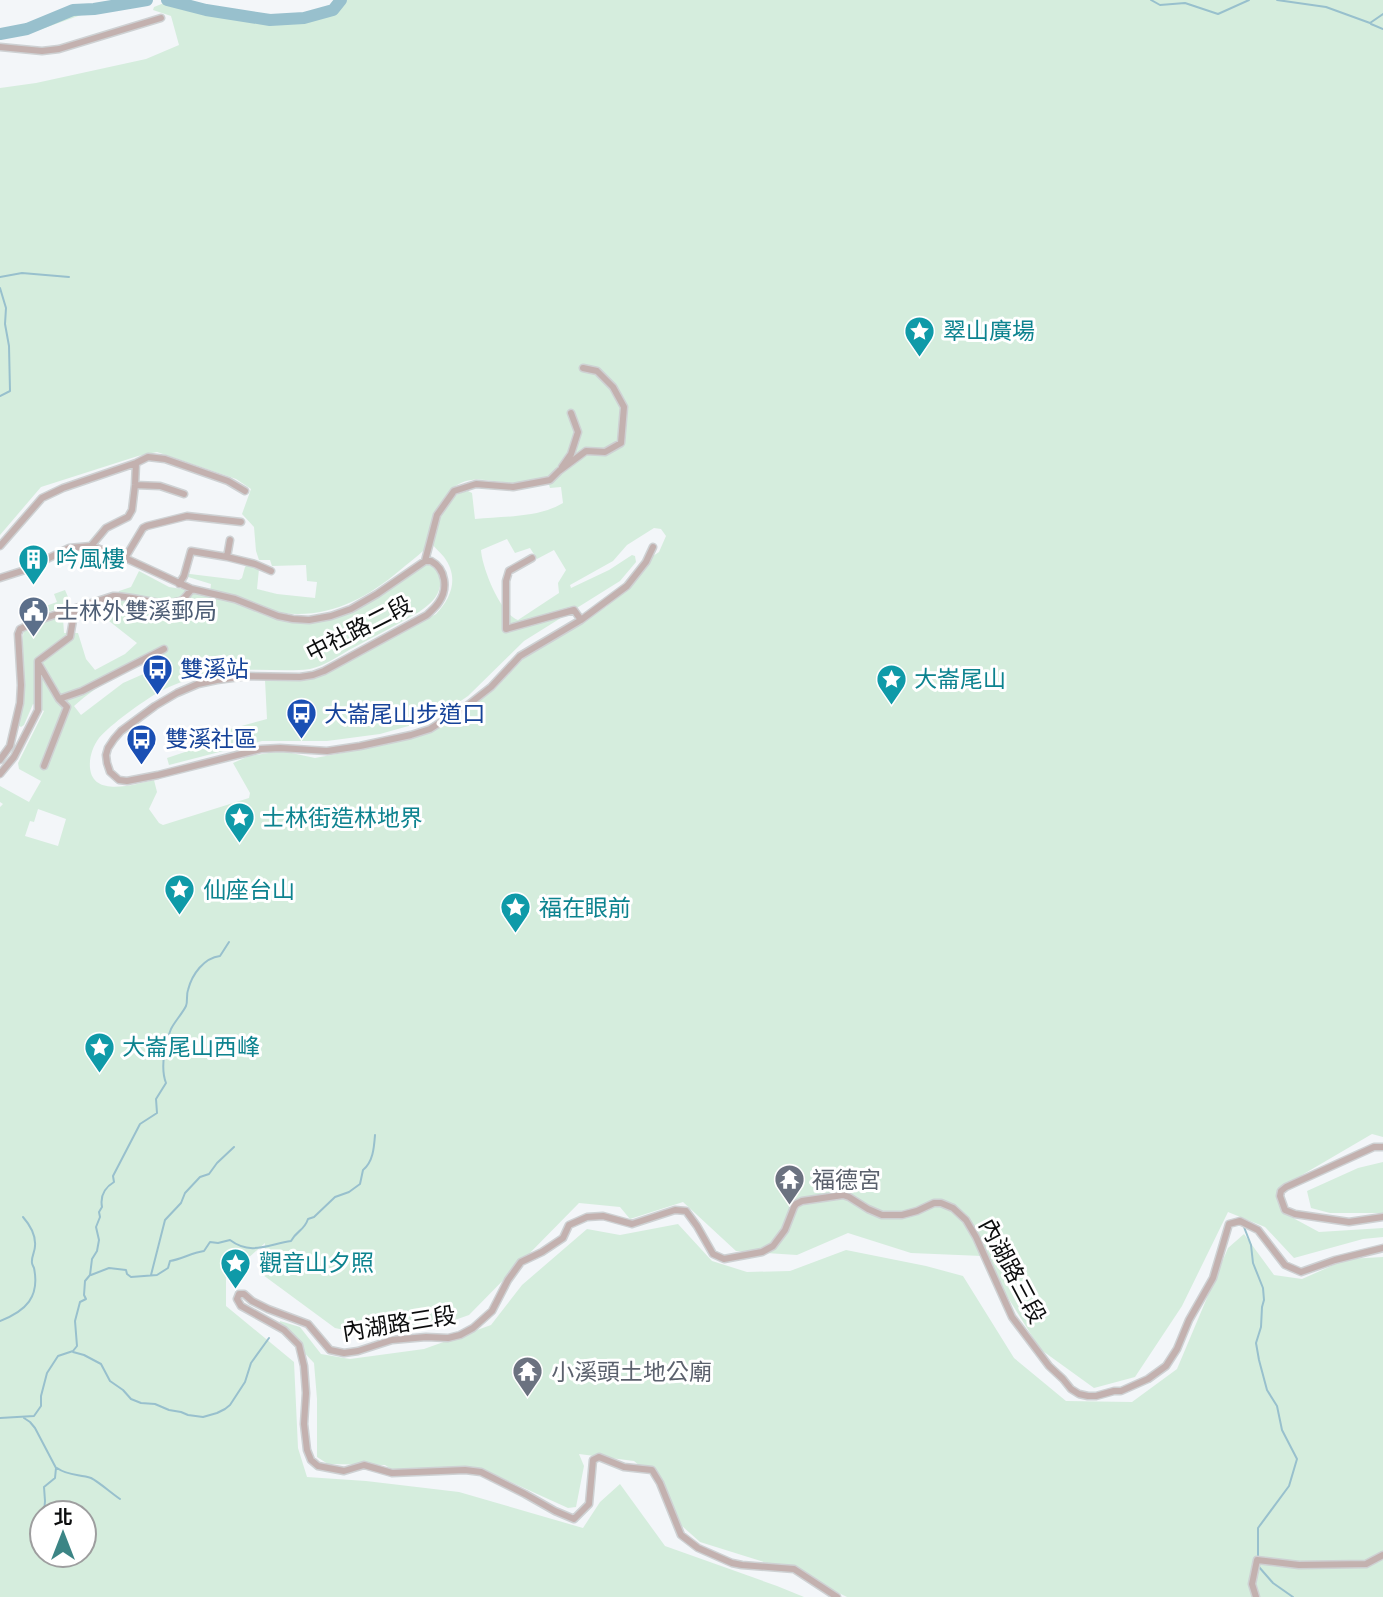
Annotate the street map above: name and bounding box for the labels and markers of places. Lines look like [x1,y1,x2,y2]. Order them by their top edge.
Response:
place icon: 翠山廣場 [903,314,937,358]
place label: 翠山廣場 [943,316,1035,347]
building icon: 吟風樓 [16,542,50,586]
place label: 吟風樓 [56,544,125,575]
public building icon: 士林外雙溪郵局 [16,594,50,638]
place label: 士林外雙溪郵局 [56,596,217,627]
bus stop icon: 雙溪站 [140,652,174,696]
place label: 雙溪站 [180,654,249,685]
place icon: 大崙尾山 [874,662,908,706]
place label: 大崙尾山 [914,664,1006,695]
bus stop icon: 大崙尾山步道口 [284,697,318,741]
place label: 大崙尾山步道口 [324,699,485,730]
bus stop icon: 雙溪社區 [125,722,159,766]
place label: 雙溪社區 [165,724,257,755]
place icon: 士林街造林地界 [222,801,256,845]
place label: 士林街造林地界 [262,803,423,834]
place icon: 仙座台山 [163,873,197,917]
place label: 仙座台山 [203,875,295,906]
place icon: 福在眼前 [499,891,533,935]
place label: 福在眼前 [539,893,631,924]
place icon: 大崙尾山西峰 [82,1030,116,1074]
place label: 大崙尾山西峰 [122,1032,260,1063]
temple icon: 福德宮 [772,1163,806,1207]
place label: 福德宮 [812,1165,881,1196]
place icon: 觀音山夕照 [219,1246,253,1290]
place label: 觀音山夕照 [259,1248,374,1279]
temple icon: 小溪頭土地公廟 [511,1355,545,1399]
place label: 小溪頭土地公廟 [551,1357,712,1388]

